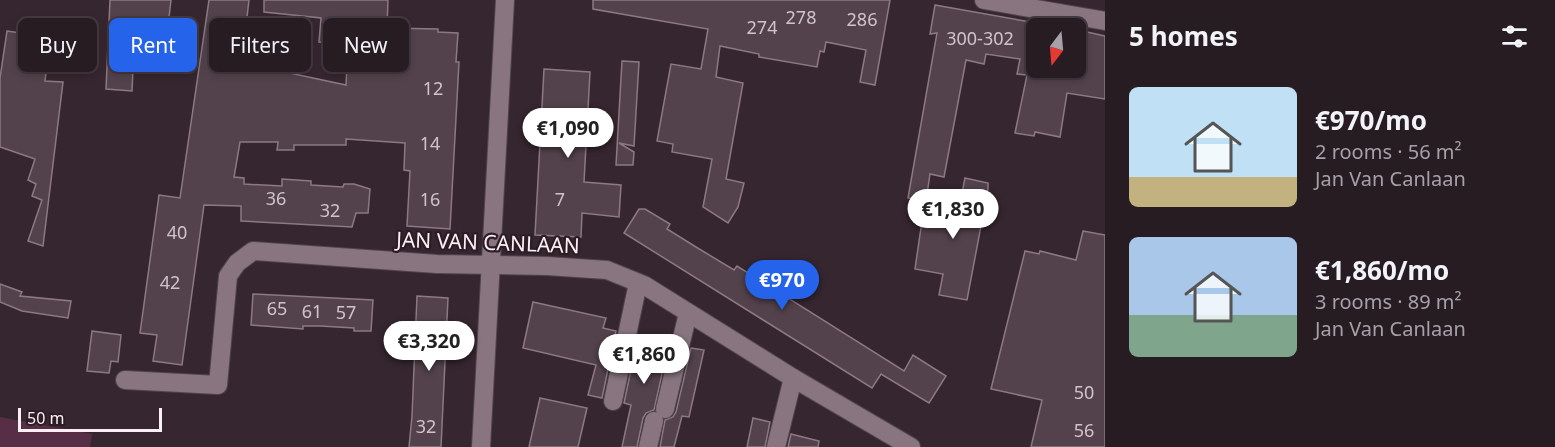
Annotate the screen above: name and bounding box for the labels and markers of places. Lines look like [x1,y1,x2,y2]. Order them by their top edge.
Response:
pin: €1,090 [519,108,617,159]
pin: €1,830 [904,189,1002,240]
pin: €970 [746,260,818,311]
pin: €3,320 [380,321,478,372]
pin: €1,860 [595,334,693,385]

